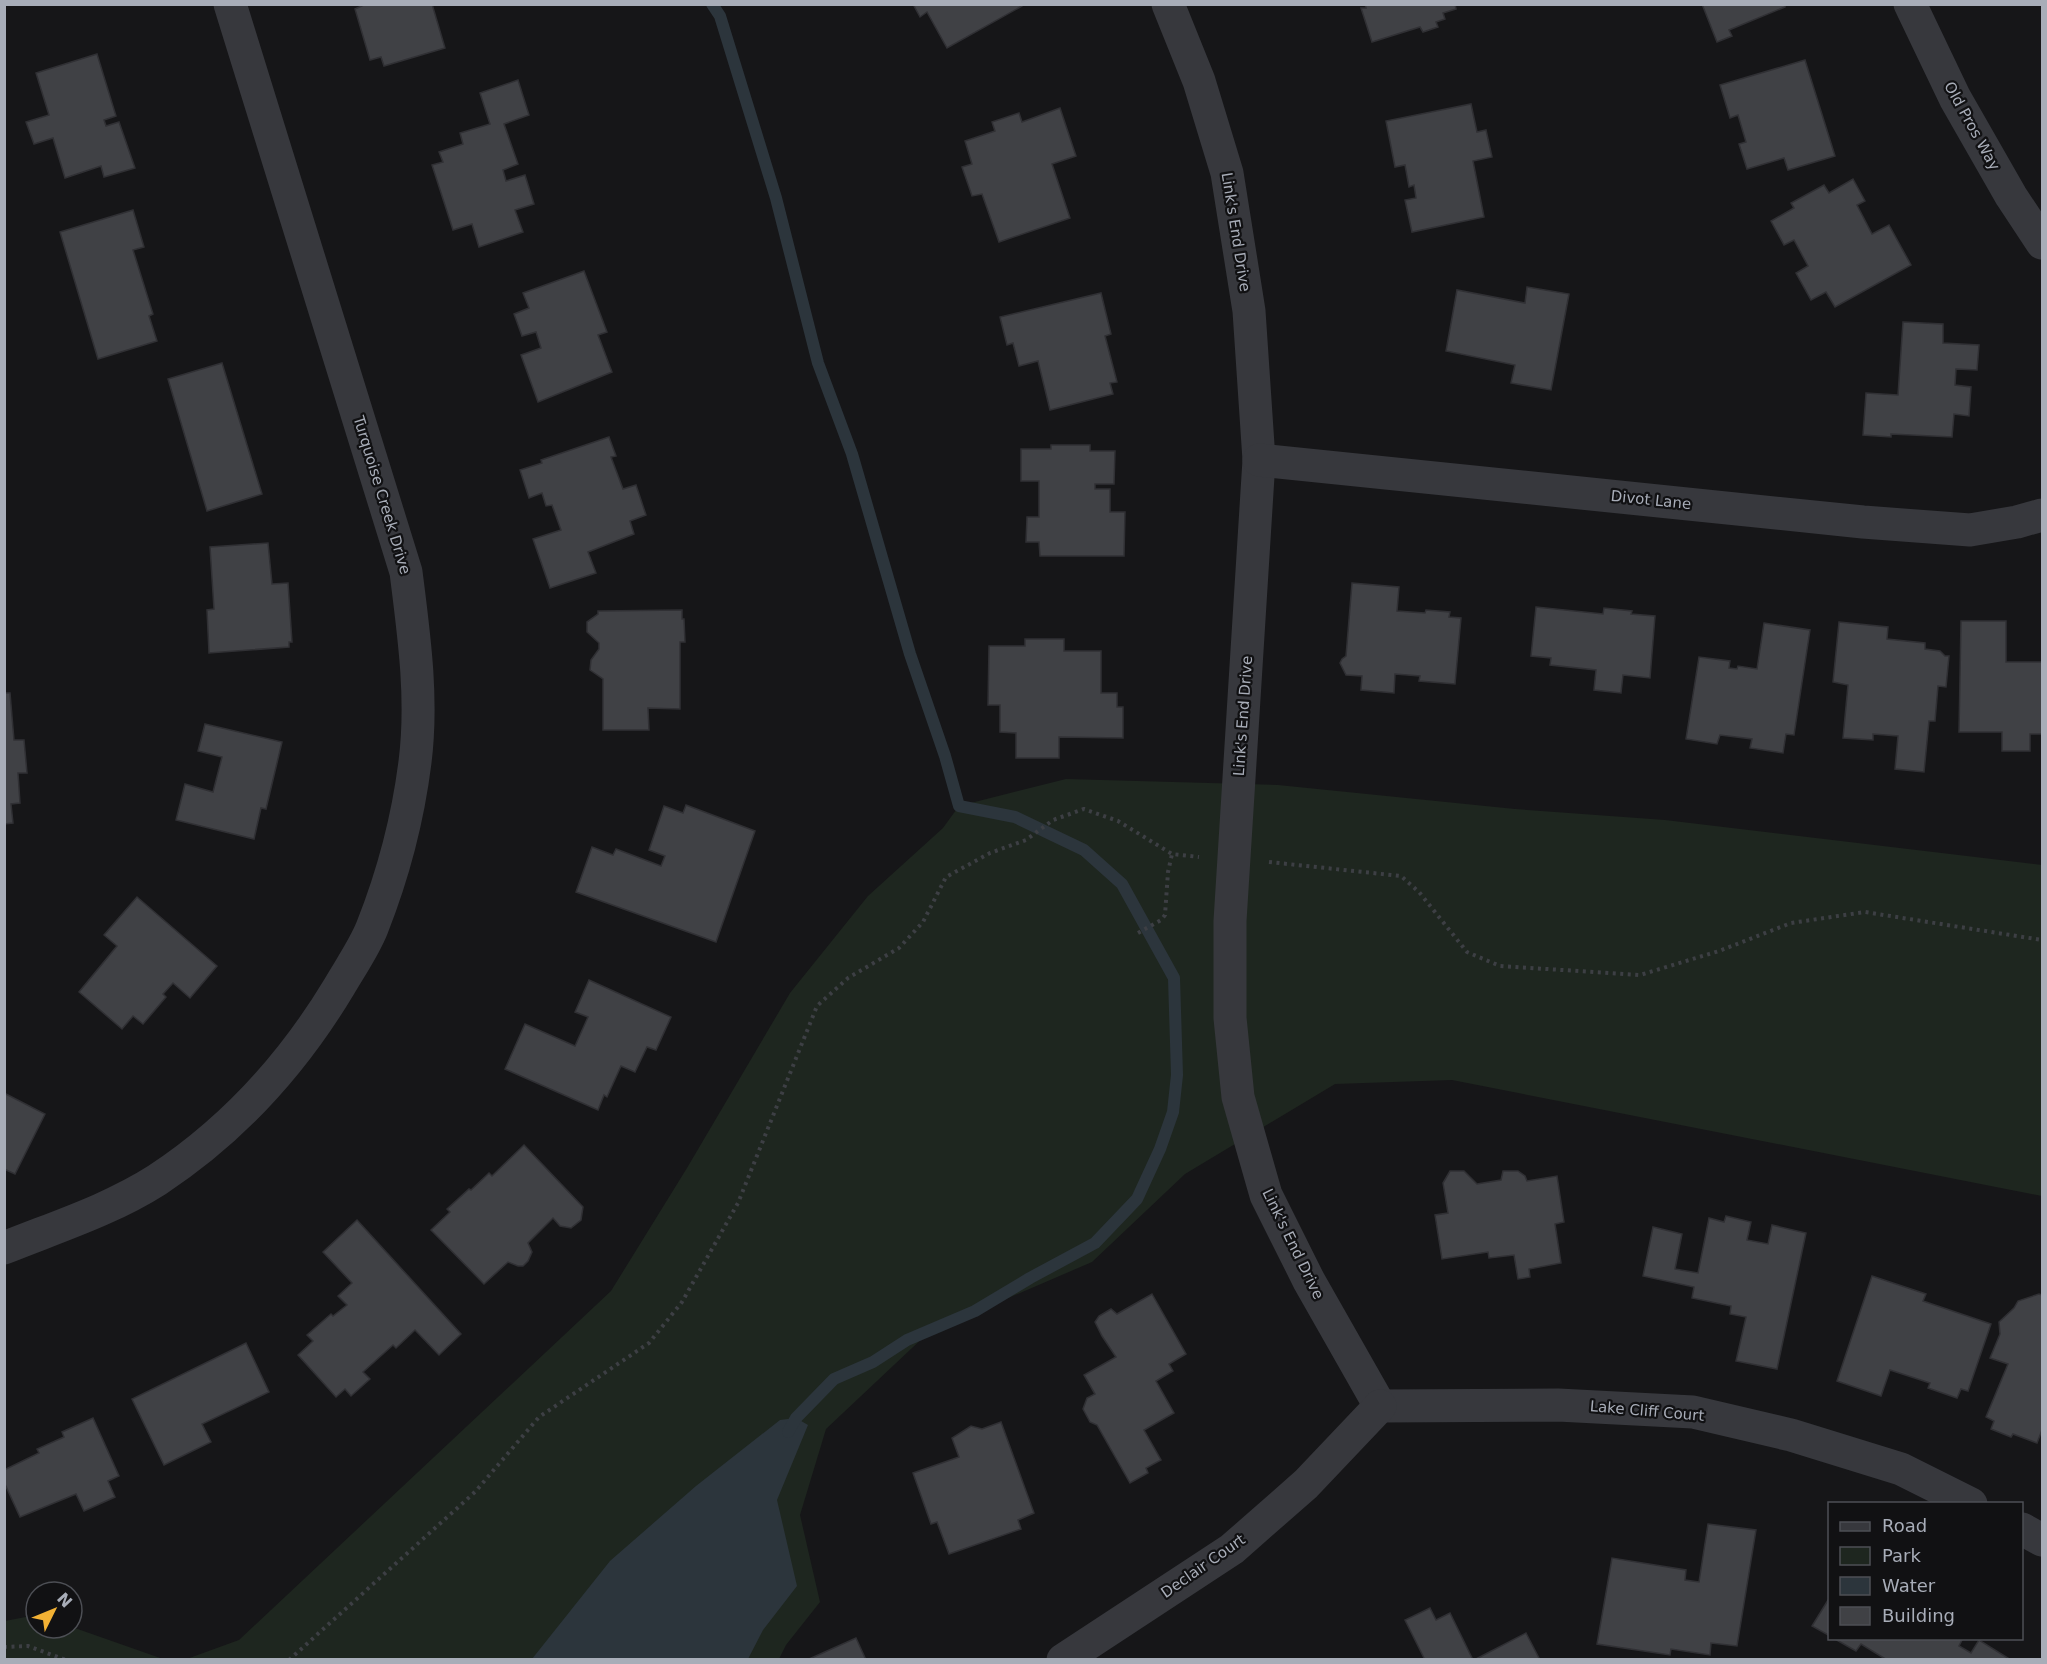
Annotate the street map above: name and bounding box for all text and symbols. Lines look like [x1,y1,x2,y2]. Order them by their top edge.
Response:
street label: Old Pros Way [1940,79,2004,174]
street label: Link's End Drive [1218,171,1254,293]
street label: Turquoise Creek Drive [349,413,415,576]
street label: Divot Lane [1610,487,1692,513]
street label: Link's End Drive [1230,655,1256,777]
street label: Link's End Drive [1258,1186,1328,1302]
street label: Lake Cliff Court [1589,1397,1705,1425]
legend [1828,1502,2023,1640]
text: Road [1882,1515,1927,1536]
street label: Declair Court [1157,1530,1249,1602]
text: Park [1882,1545,1921,1566]
text: Water [1882,1575,1936,1596]
north arrow [24,1580,84,1640]
text: N [53,1589,76,1611]
text: Building [1882,1605,1955,1626]

